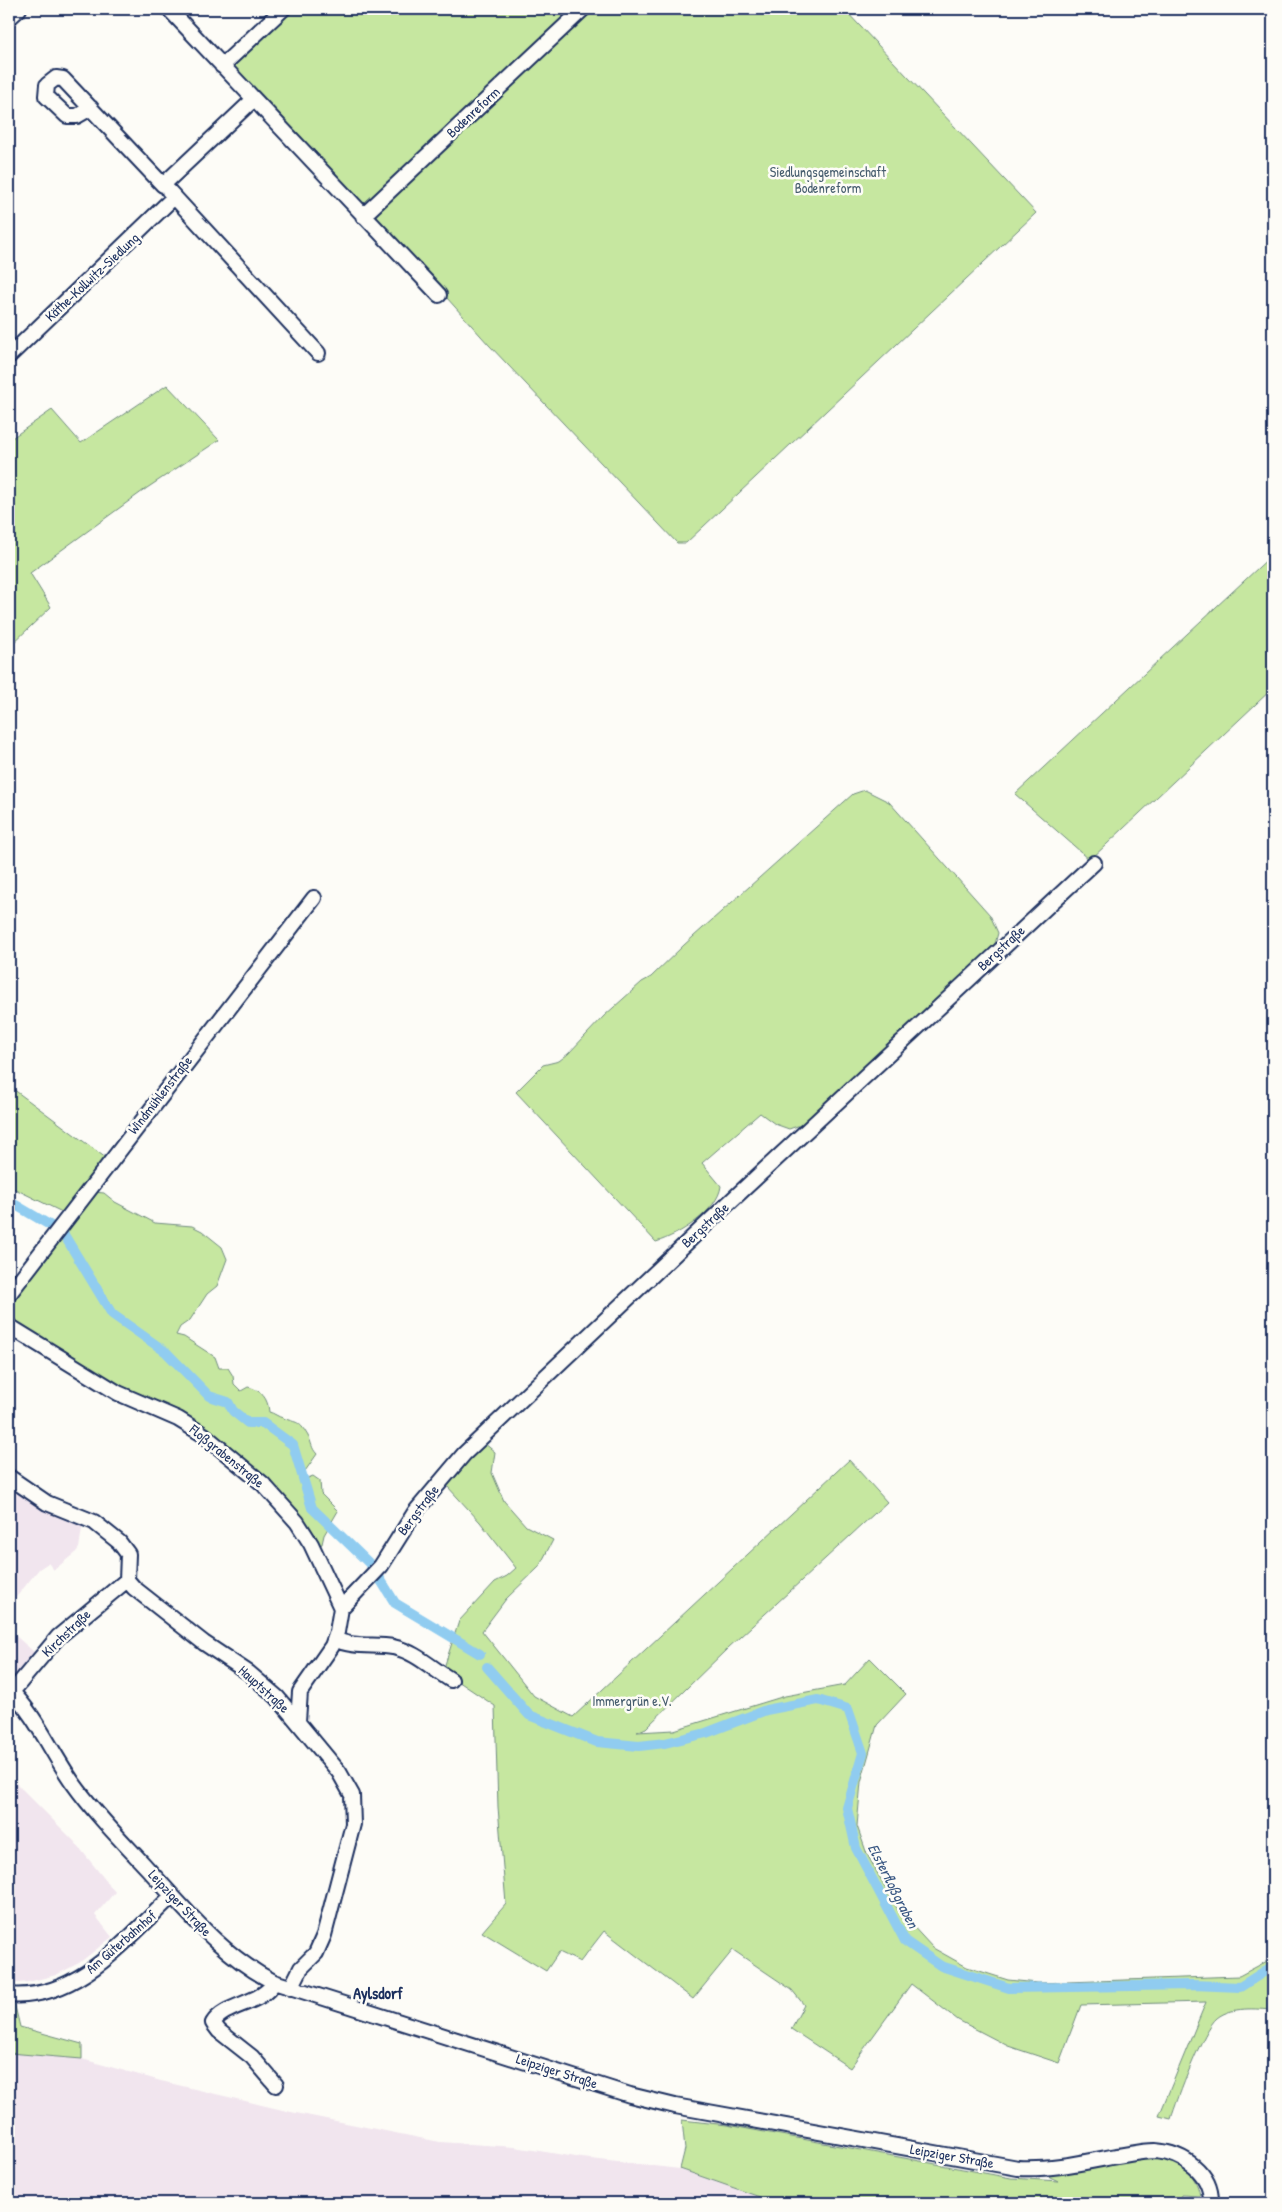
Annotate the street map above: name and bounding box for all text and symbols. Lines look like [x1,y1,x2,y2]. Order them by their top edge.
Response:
street label: Bodenreform [442,82,504,141]
park label: Siedlungsgemeinschaft Bodenreform [770,162,886,197]
street label: Käthe-Kollwitz-Siedlung [40,228,144,326]
street label: Bergstraße [973,920,1029,975]
street label: Windmühlenstraße [123,1051,197,1138]
street label: Bergstraße [677,1197,733,1252]
street label: Floßgrabenstraße [185,1419,269,1493]
street label: Bergstraße [392,1480,444,1539]
street label: Kirchstraße [37,1604,95,1661]
street label: Hauptstraße [234,1661,294,1718]
park label: Immergrün e.V. [592,1691,672,1711]
water label: Elsterfloßgraben [863,1840,924,1933]
street label: Leipziger Straße [144,1865,216,1941]
street label: Am Güterbahnhof [81,1906,160,1978]
district label: Aylsdorf [353,1982,403,2005]
street label: Leipziger Straße [514,2048,601,2094]
street label: Leipziger Straße [909,2139,996,2173]

